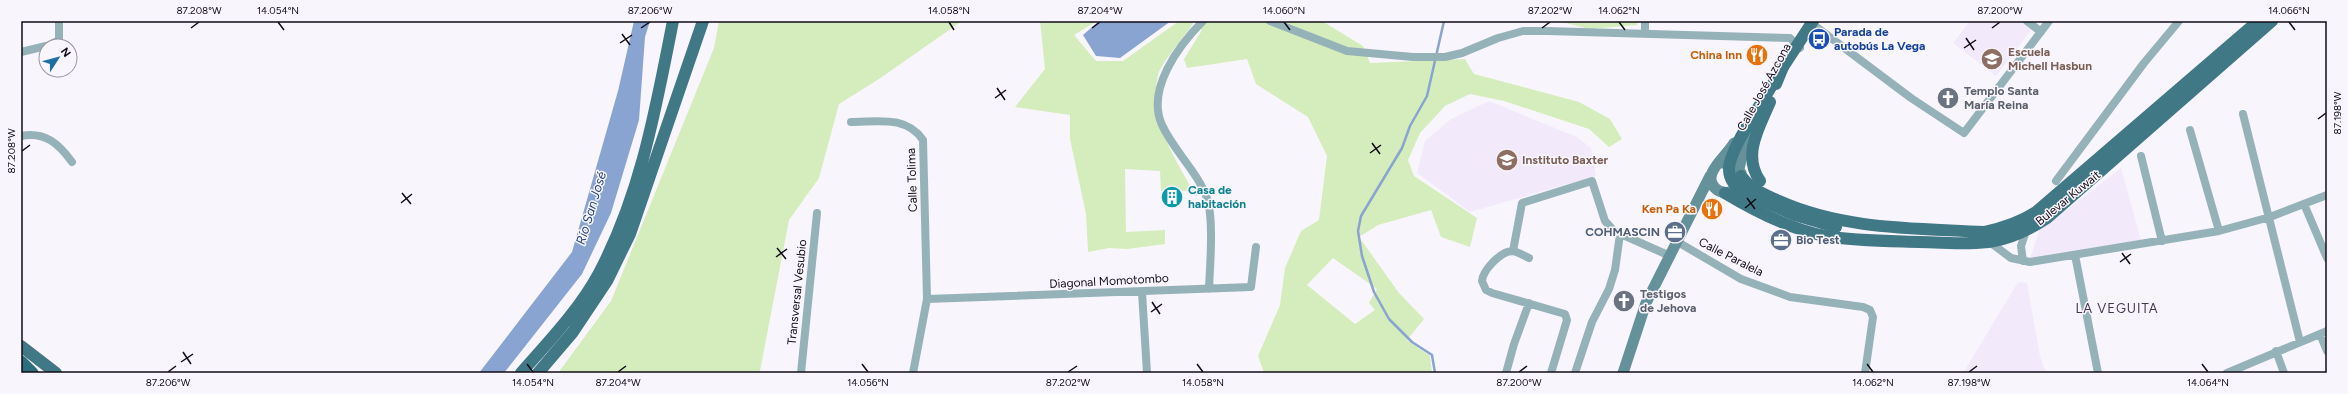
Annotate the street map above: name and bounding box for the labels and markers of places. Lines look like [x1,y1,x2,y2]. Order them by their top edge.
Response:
place label: Parada de autobús La Vega [1834,25,1925,53]
bus stop icon: Parada de autobús La Vega [1806,26,1832,52]
restaurant icon: China Inn [1744,42,1770,68]
place label: Escuela Michell Hasbun [2008,45,2092,73]
school or university icon: Escuela Michell Hasbun [1979,46,2005,72]
place label: China Inn [1690,48,1742,62]
place label: Templo Santa María Reina [1964,84,2039,112]
church icon: Templo Santa María Reina [1935,85,1961,111]
school or university icon: Instituto Baxter [1494,147,1520,173]
place label: Instituto Baxter [1522,153,1609,167]
place label: Casa de habitación [1188,183,1246,211]
building icon: Casa de habitación [1159,184,1185,210]
restaurant icon: Ken Pa Ka [1699,196,1725,222]
place label: Ken Pa Ka [1642,202,1696,216]
office icon: COHMASCIN [1662,219,1688,245]
place label: COHMASCIN [1585,225,1660,239]
office icon: Bio Test [1768,227,1794,253]
place label: Bio Test [1796,233,1840,247]
place label: Testigos de Jehova [1640,287,1696,315]
church icon: Testigos de Jehova [1611,288,1637,314]

